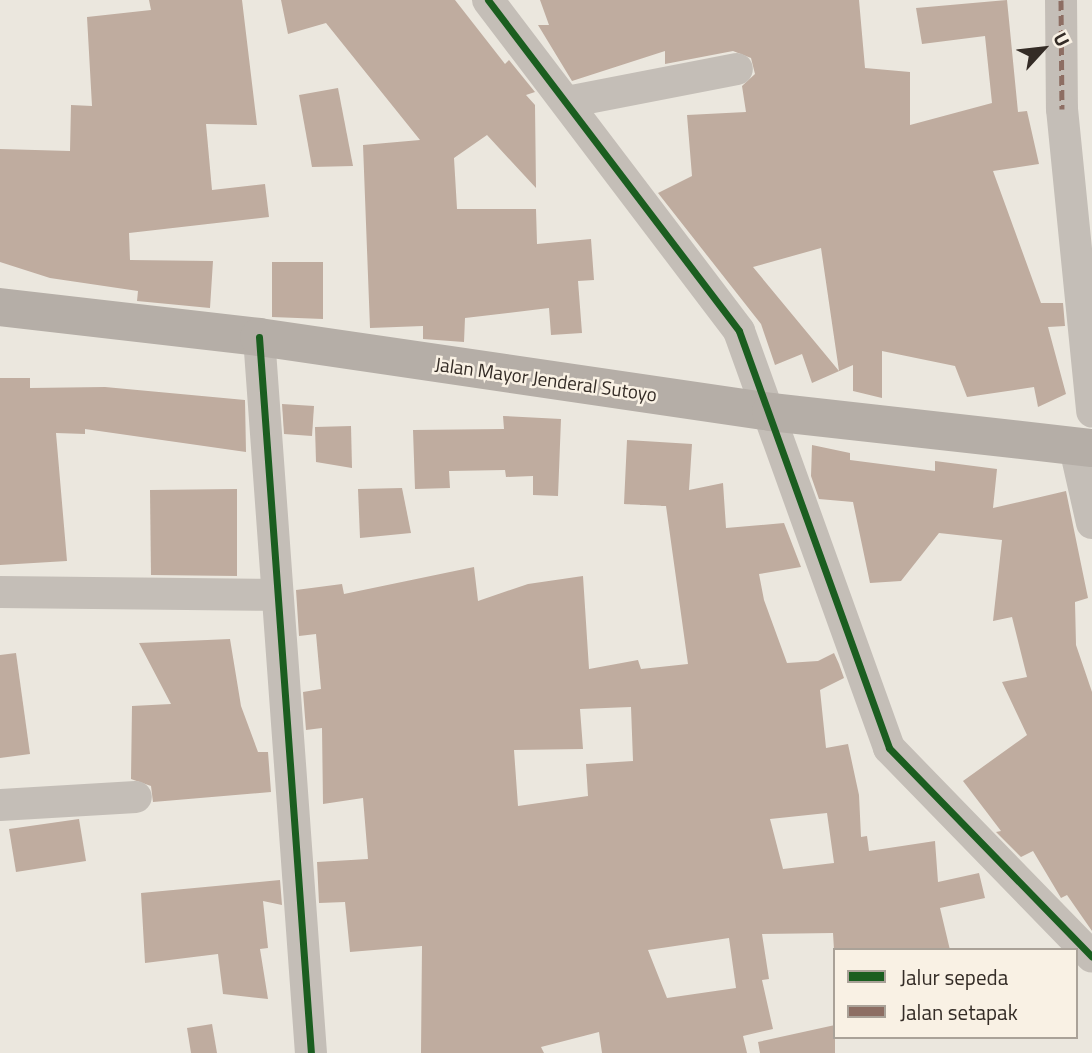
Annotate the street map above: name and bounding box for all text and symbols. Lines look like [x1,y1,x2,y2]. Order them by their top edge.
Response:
north arrow [1008,14,1078,84]
text: U [1046,27,1078,51]
street label: Jalan Mayor Jenderal Sutoyo [434,352,658,406]
legend [833,948,1078,1039]
text: Jalur sepeda [900,961,1008,993]
text: Jalan setapak [900,996,1018,1028]

